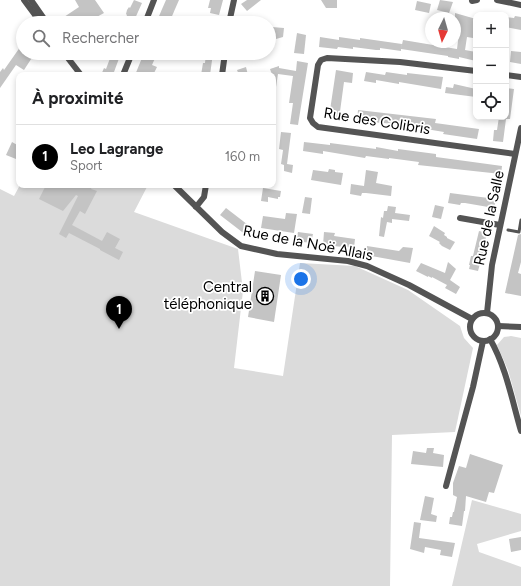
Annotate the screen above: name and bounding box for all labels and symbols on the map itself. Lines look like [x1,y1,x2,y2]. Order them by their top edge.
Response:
north arrow [425,12,461,48]
street label: Rue des Colibris [322,104,432,138]
street label: Rue de la Salle [470,169,508,267]
street label: Rue de la Noë Allais [241,222,375,264]
your location [291,269,311,289]
place label: Central téléphonique [164,278,252,313]
building icon: Central téléphonique [255,286,275,306]
pin: 1 [106,296,132,329]

